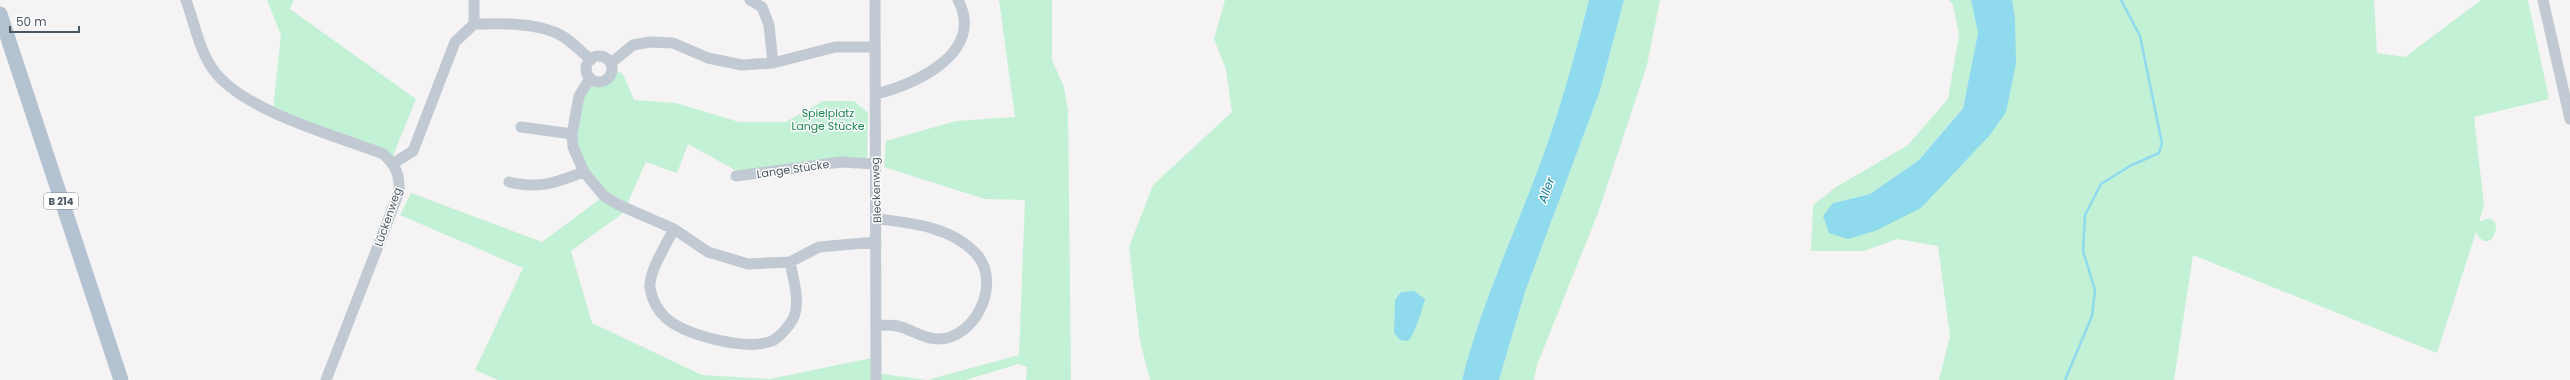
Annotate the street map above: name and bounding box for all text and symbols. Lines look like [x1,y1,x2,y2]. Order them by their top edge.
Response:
scale bar [10,8,79,34]
text: 50 m [16,13,47,30]
park label: Spielplatz Lange Stücke [791,105,865,134]
street label: Lange Stücke [756,156,830,182]
street label: Bleckenweg [867,157,885,223]
water label: Aller [1533,174,1559,206]
street label: Lückenweg [370,185,406,249]
road number: B 214 [44,193,78,209]

